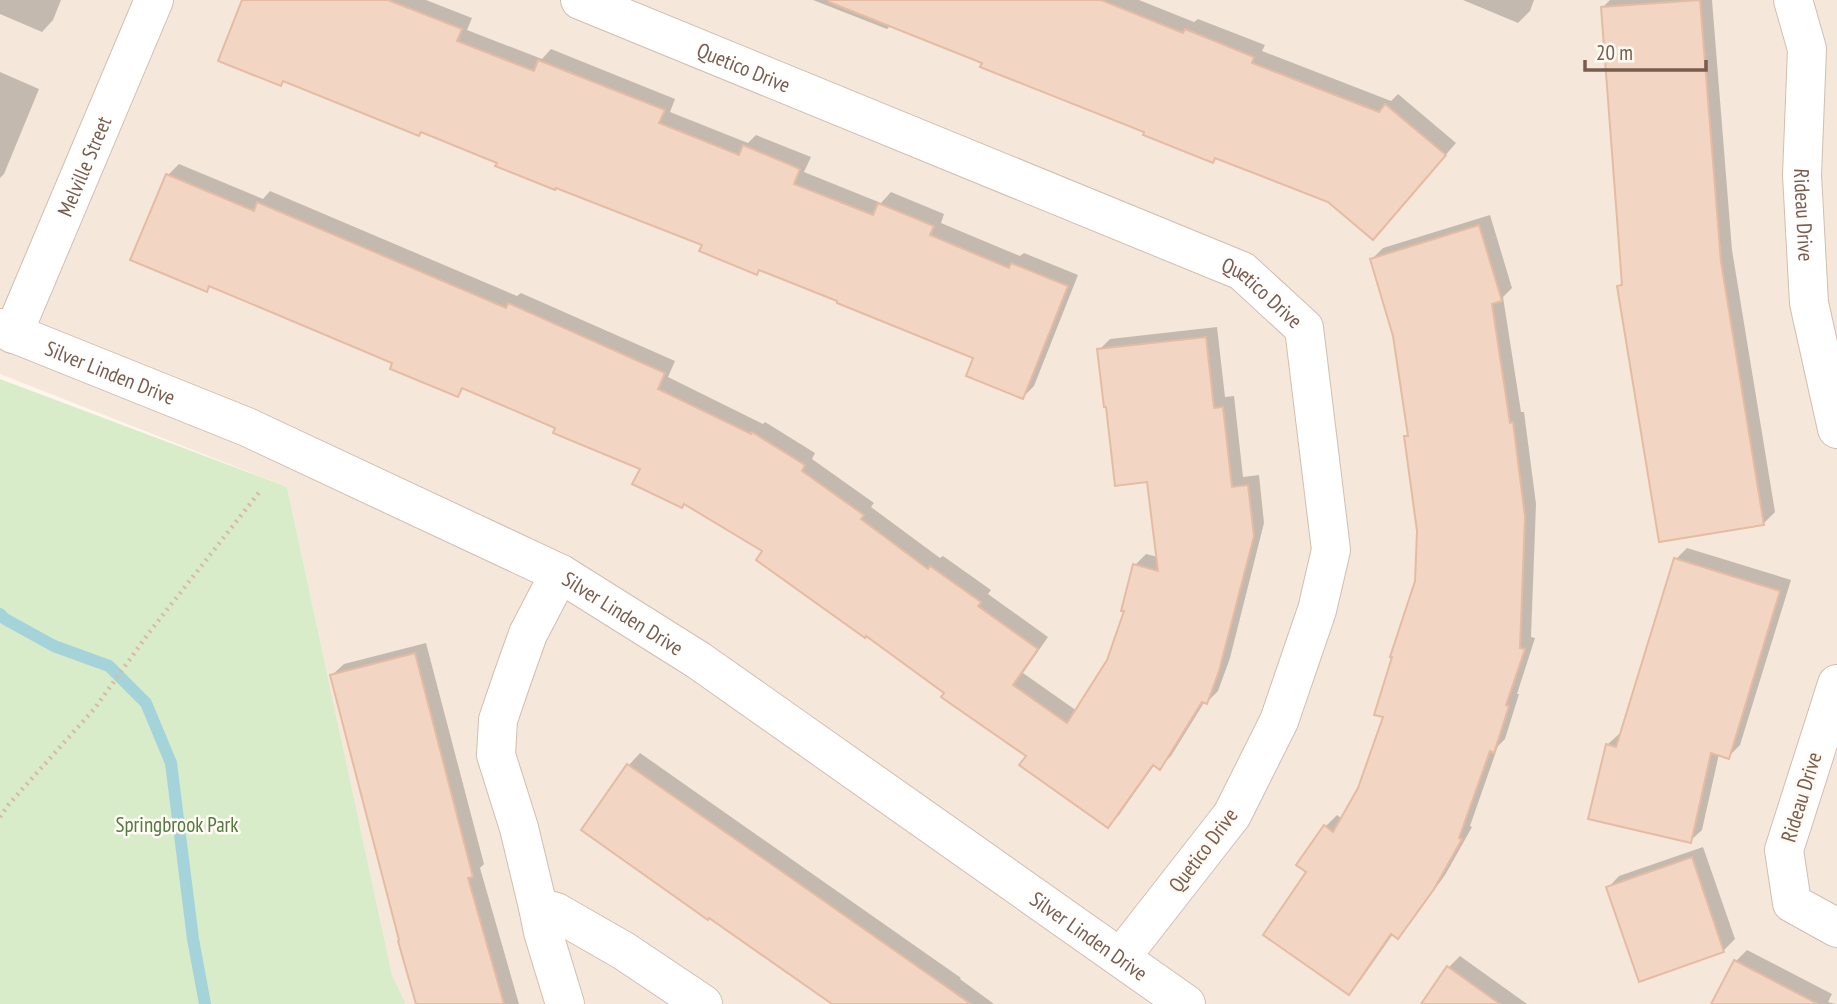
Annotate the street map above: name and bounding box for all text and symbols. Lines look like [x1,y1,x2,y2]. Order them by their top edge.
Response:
scale bar [1585,28,1706,72]
street label: Quetico Drive [693,36,795,98]
text: 20 m [1596,39,1633,66]
street label: Melville Street [51,112,117,220]
street label: Rideau Drive [1788,168,1820,262]
street label: Quetico Drive [1218,251,1309,334]
street label: Silver Linden Drive [42,334,179,410]
street label: Silver Linden Drive [557,565,688,661]
street label: Rideau Drive [1775,749,1827,845]
street label: Quetico Drive [1163,803,1243,897]
park label: Springbrook Park [115,811,239,838]
street label: Silver Linden Drive [1025,885,1153,986]

